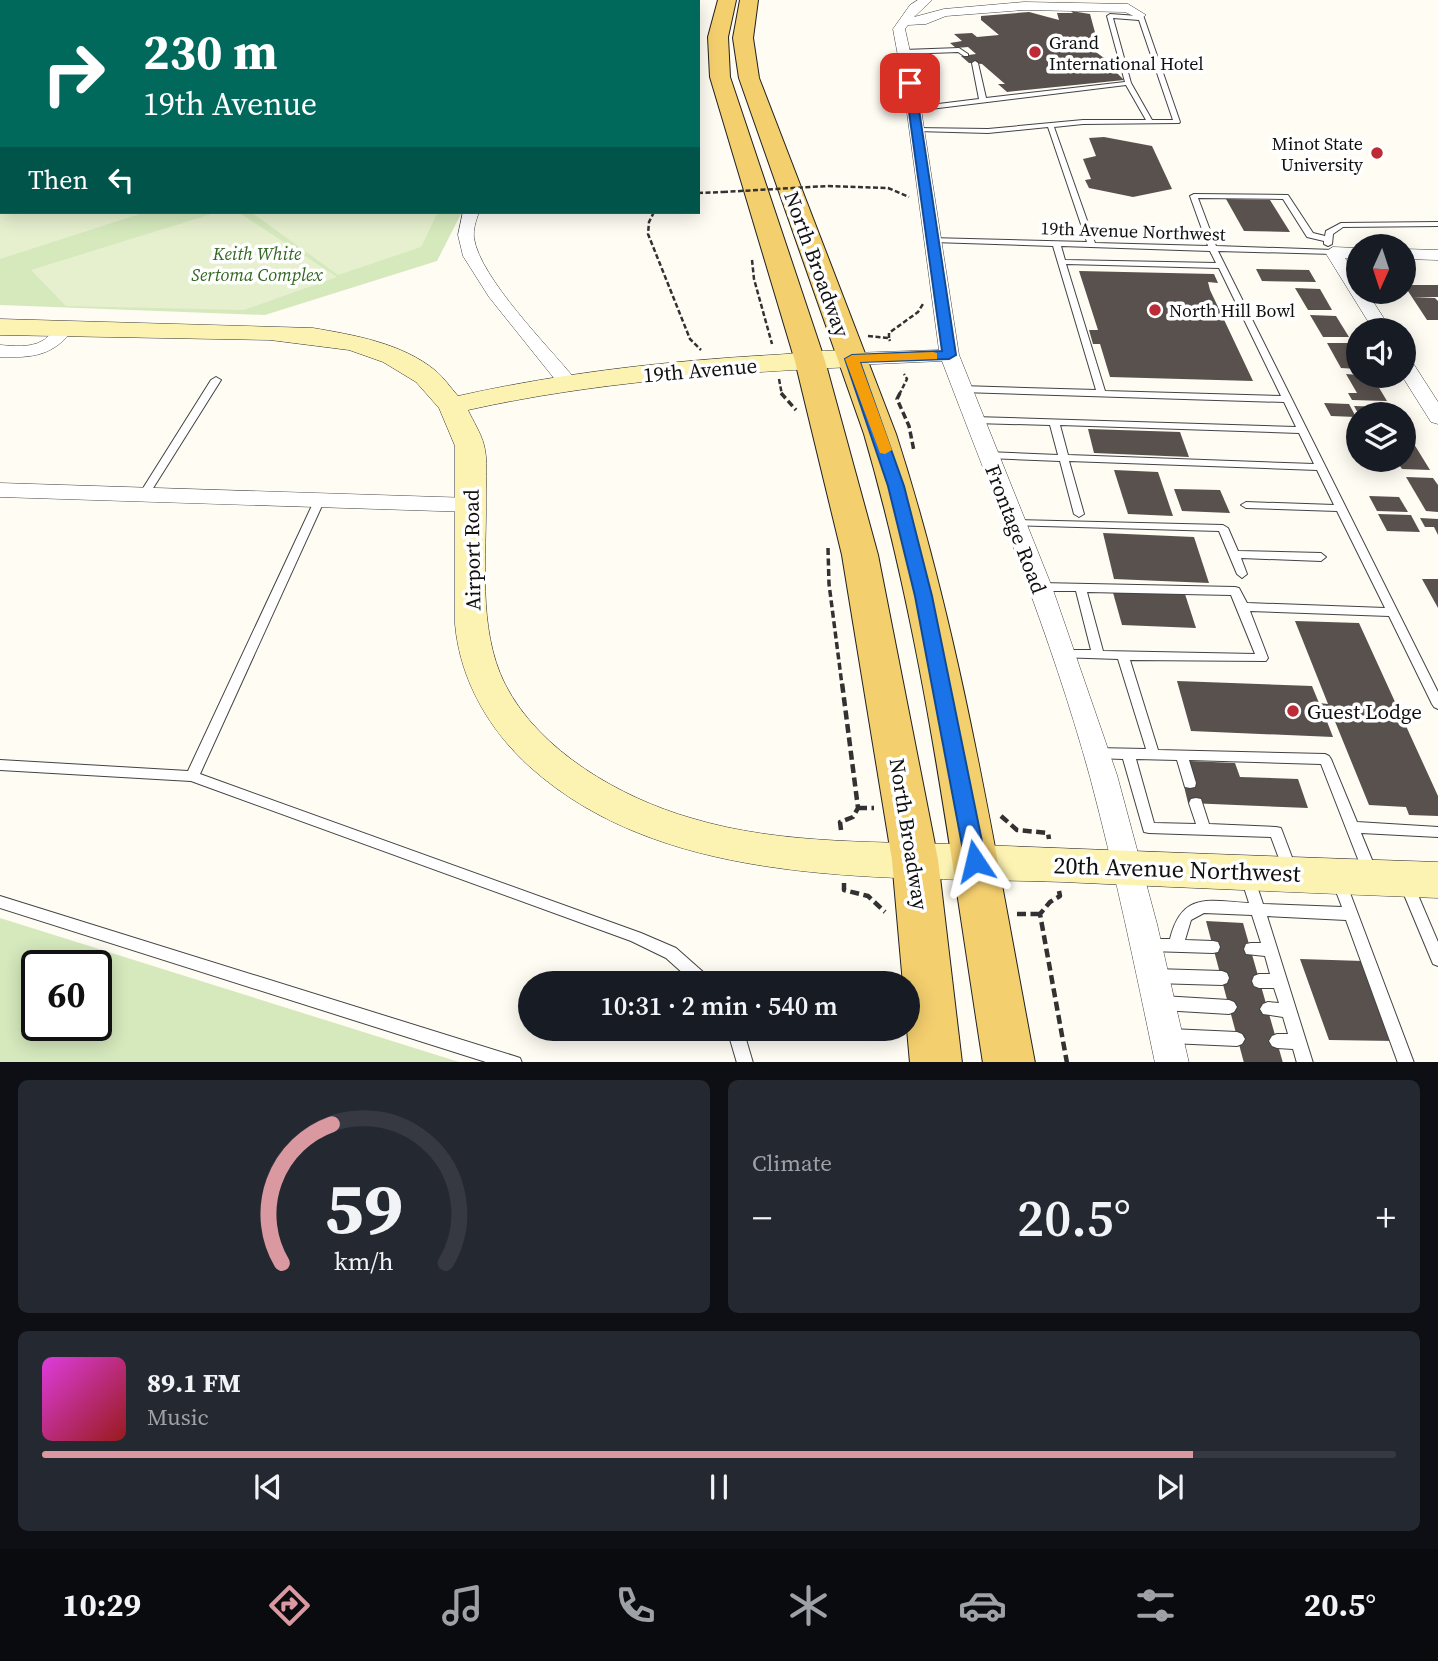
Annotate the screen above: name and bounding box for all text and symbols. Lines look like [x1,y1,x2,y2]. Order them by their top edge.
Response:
text: 230 m [143,18,278,85]
icon: right [28,28,119,119]
place label: Grand International Hotel [1049,30,1204,76]
marker: Grand International Hotel [1027,44,1043,60]
pin [880,53,940,113]
icon: arrive [891,64,929,102]
text: 19th Avenue [143,82,317,126]
place label: Minot State University [1272,131,1364,177]
marker: Minot State University [1369,145,1385,161]
icon: left [102,161,140,199]
text: Then [28,162,88,198]
street label: North Broadway [777,187,857,341]
street label: 19th Avenue Northwest [1040,215,1226,247]
north arrow [1346,234,1416,304]
map controls [1346,234,1416,472]
park label: Keith White Sertoma Complex [191,241,323,287]
place label: North Hill Bowl [1169,298,1295,323]
marker: North Hill Bowl [1147,302,1163,318]
button: sound [1346,318,1416,388]
street label: 19th Avenue [642,351,758,389]
button: layers [1346,402,1416,472]
street label: Frontage Road [978,460,1054,598]
street label: Airport Road [456,489,488,611]
place label: Guest Lodge [1307,697,1422,726]
marker: Guest Lodge [1285,703,1301,719]
street label: North Broadway [883,756,935,912]
position arrow [938,824,1012,898]
street label: 20th Avenue Northwest [1053,848,1301,890]
speed limit sign: 60 [21,950,112,1041]
text: 10:31 · 2 min · 540 m [600,988,838,1024]
text: Climate [752,1147,832,1179]
text: 59 [325,1158,403,1257]
text: 20.5° [1017,1182,1131,1253]
text: − [752,1192,772,1244]
text: + [1376,1192,1396,1244]
text: km/h [334,1243,394,1277]
text: 89.1 FM [147,1365,241,1401]
text: Music [147,1401,209,1433]
icon: previous [249,1468,287,1506]
icon: pause [700,1468,738,1506]
icon: next [1151,1468,1189,1506]
icon: directions [265,1581,314,1630]
icon: music [438,1581,487,1630]
icon: phone [611,1581,660,1630]
icon: climate [784,1581,833,1630]
icon: car [958,1581,1007,1630]
icon: filters [1131,1581,1180,1630]
text: 10:29 [62,1583,141,1627]
text: 20.5° [1304,1583,1376,1627]

